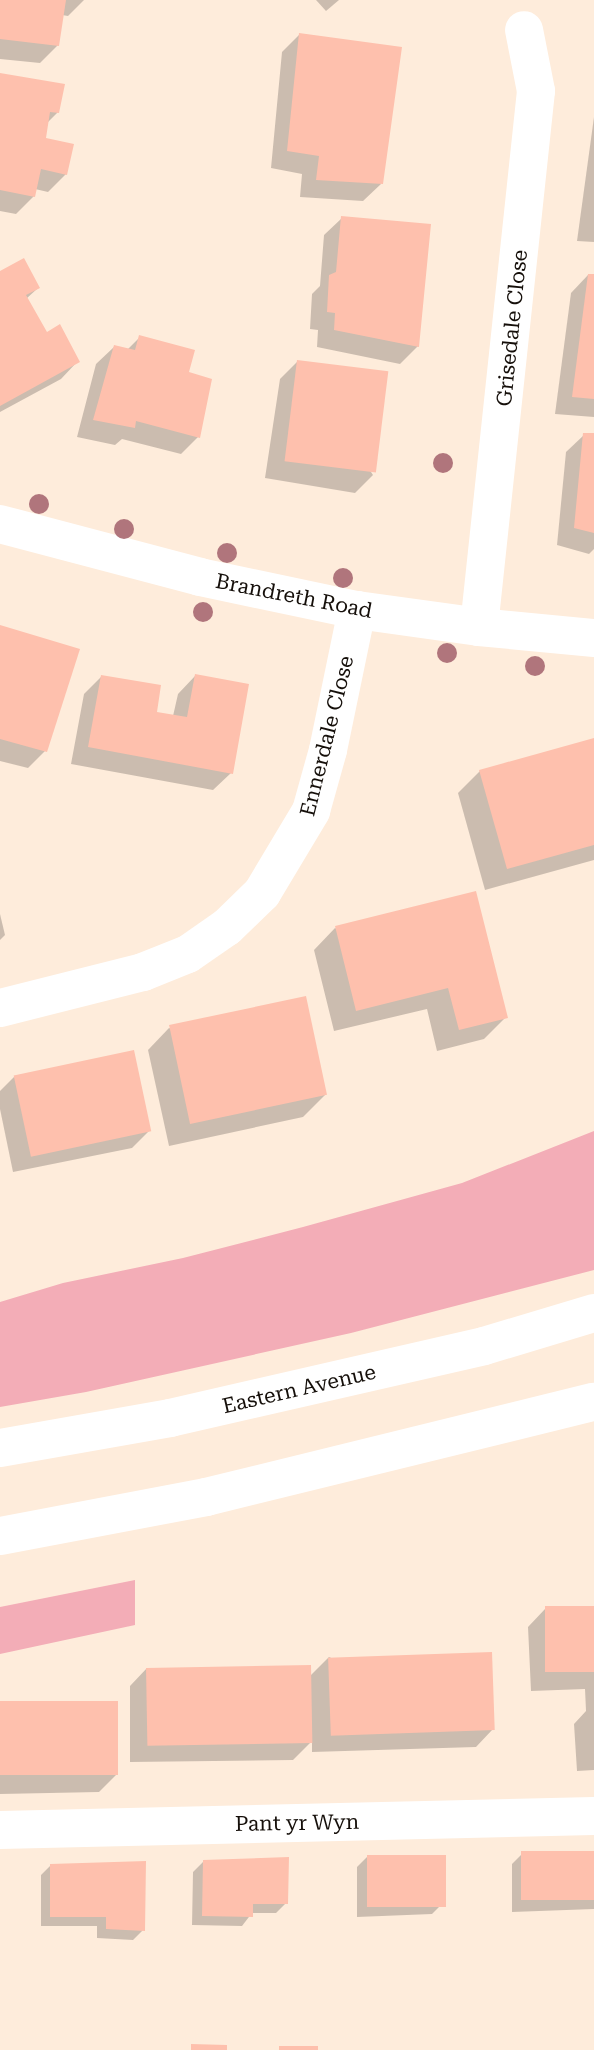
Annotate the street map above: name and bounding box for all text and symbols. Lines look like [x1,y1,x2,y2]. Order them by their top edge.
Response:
street label: Grisedale Close [491,248,533,408]
street label: Brandreth Road [213,568,375,624]
street label: Ennerdale Close [295,653,359,819]
street label: Eastern Avenue [220,1359,378,1419]
street label: Pant yr Wyn [235,1809,359,1837]

